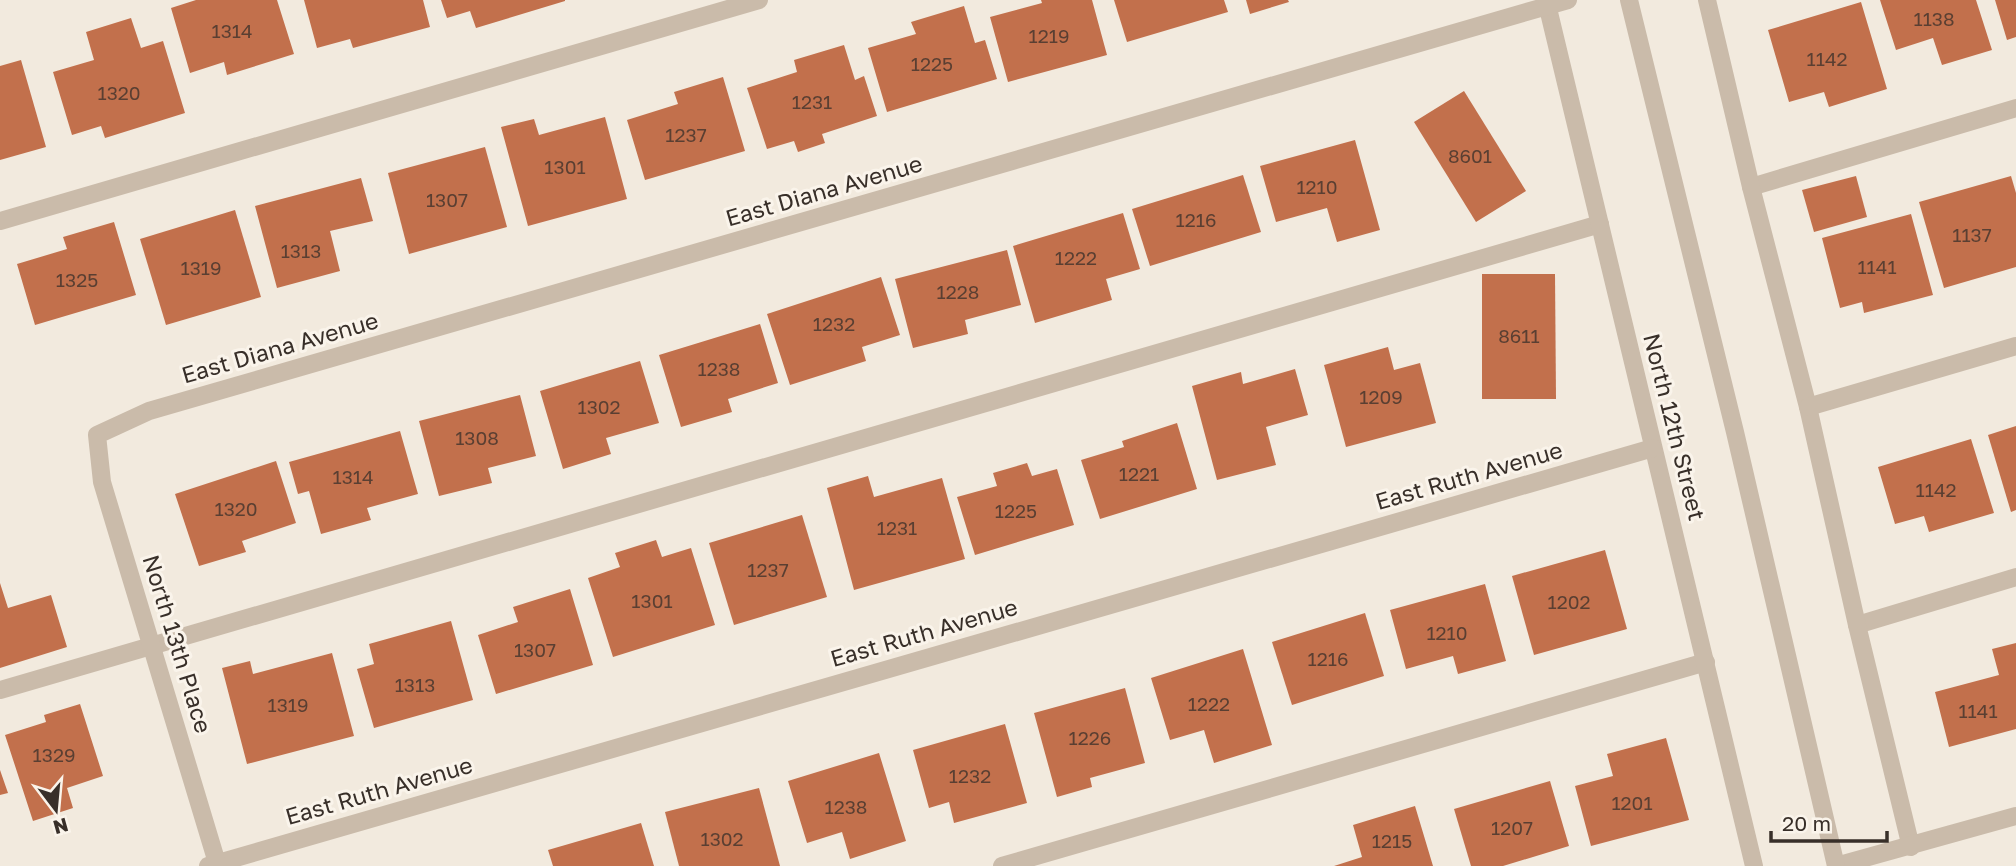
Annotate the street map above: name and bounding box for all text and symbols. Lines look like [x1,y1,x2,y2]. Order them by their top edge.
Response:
house number: 1138 [1913,7,1955,30]
house number: 1314 [211,19,253,42]
house number: 1219 [1029,24,1069,47]
house number: 1142 [1806,47,1848,70]
house number: 1225 [911,52,953,75]
house number: 1320 [97,81,141,104]
house number: 1231 [792,90,832,113]
house number: 1237 [665,123,707,146]
house number: 8601 [1448,144,1492,167]
street label: East Diana Avenue [722,149,925,232]
house number: 1301 [544,155,586,178]
house number: 1210 [1296,175,1338,198]
house number: 1307 [426,188,468,211]
house number: 1216 [1176,208,1216,231]
house number: 1137 [1952,223,1992,246]
house number: 1313 [281,239,321,262]
house number: 1222 [1055,246,1097,269]
house number: 1141 [1857,255,1897,278]
house number: 1319 [180,256,222,279]
house number: 1325 [56,268,98,291]
house number: 1228 [937,280,979,303]
street label: East Diana Avenue [178,306,381,389]
house number: 1232 [813,312,855,335]
house number: 8611 [1498,324,1540,347]
street label: North 12th Street [1638,330,1712,523]
house number: 1238 [698,357,740,380]
house number: 1209 [1359,385,1403,408]
house number: 1302 [577,395,621,418]
house number: 1308 [455,426,499,449]
street label: East Ruth Avenue [1372,435,1566,515]
house number: 1221 [1119,462,1159,485]
house number: 1314 [332,465,374,488]
house number: 1142 [1915,478,1957,501]
house number: 1320 [214,497,258,520]
house number: 1225 [995,499,1037,522]
house number: 1231 [877,516,917,539]
street label: North 13th Place [138,551,218,736]
house number: 1237 [747,558,789,581]
house number: 1301 [631,589,673,612]
house number: 1202 [1547,590,1591,613]
street label: East Ruth Avenue [827,592,1021,672]
house number: 1210 [1426,621,1468,644]
house number: 1307 [514,638,556,661]
house number: 1216 [1308,647,1348,670]
house number: 1313 [395,673,435,696]
house number: 1222 [1188,692,1230,715]
house number: 1319 [267,693,309,716]
house number: 1141 [1958,699,1998,722]
house number: 1226 [1069,726,1111,749]
house number: 1329 [33,743,75,766]
street label: East Ruth Avenue [282,750,476,830]
house number: 1232 [949,764,991,787]
north arrow [21,775,91,845]
house number: 1201 [1611,791,1653,814]
house number: 1238 [825,795,867,818]
scale bar [1771,800,1886,844]
text: 20 m [1782,810,1831,836]
text: N [51,814,71,840]
house number: 1207 [1491,816,1533,839]
house number: 1302 [700,827,744,850]
house number: 1215 [1372,829,1412,852]

